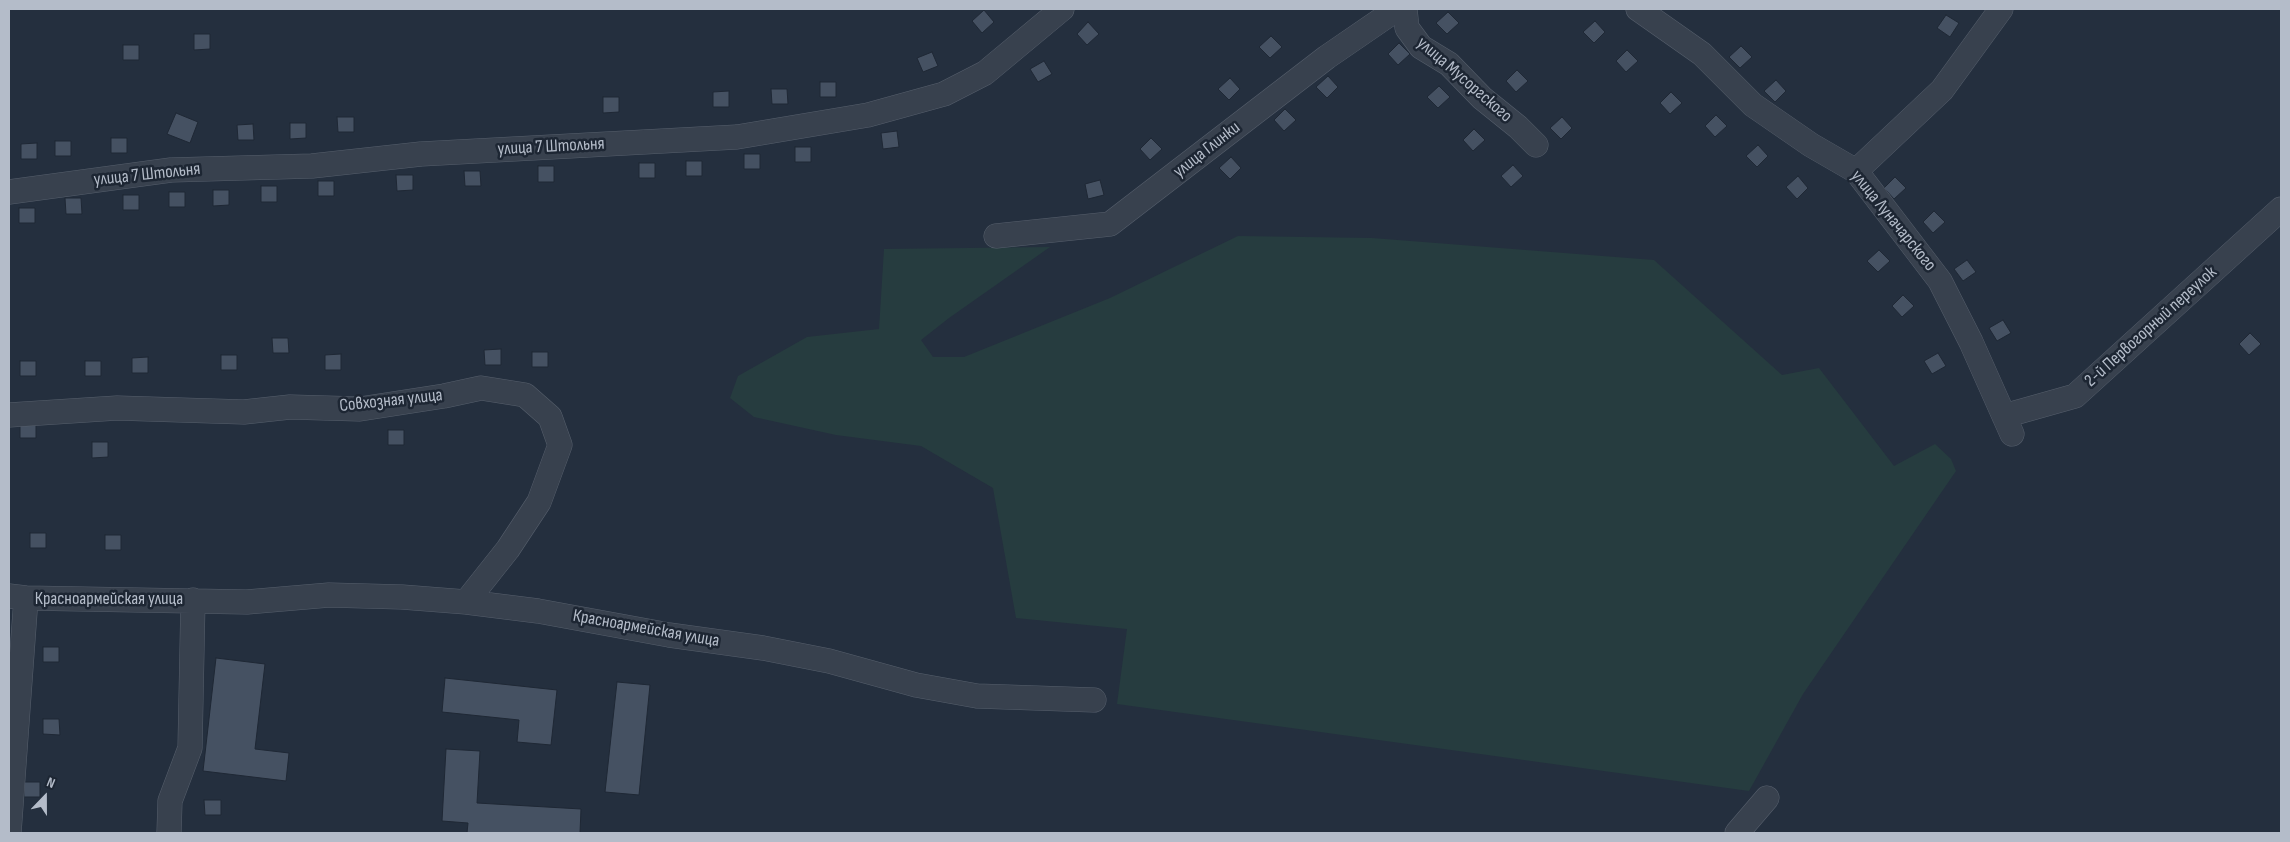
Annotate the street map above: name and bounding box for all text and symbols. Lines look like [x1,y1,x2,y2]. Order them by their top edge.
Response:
street label: улица Мусоргского [1412,33,1516,127]
street label: улица Глинки [1169,117,1245,183]
street label: улица 7 Штольня [497,133,605,161]
street label: улица 7 Штольня [93,159,201,191]
street label: улица Луначарского [1846,166,1940,276]
street label: 2-й Первогорный переулок [2081,262,2221,392]
street label: Совхозная улица [338,385,444,417]
street label: Красноармейская улица [35,588,183,610]
street label: Красноармейская улица [571,605,721,653]
north arrow [20,772,70,822]
text: N [44,773,57,792]

